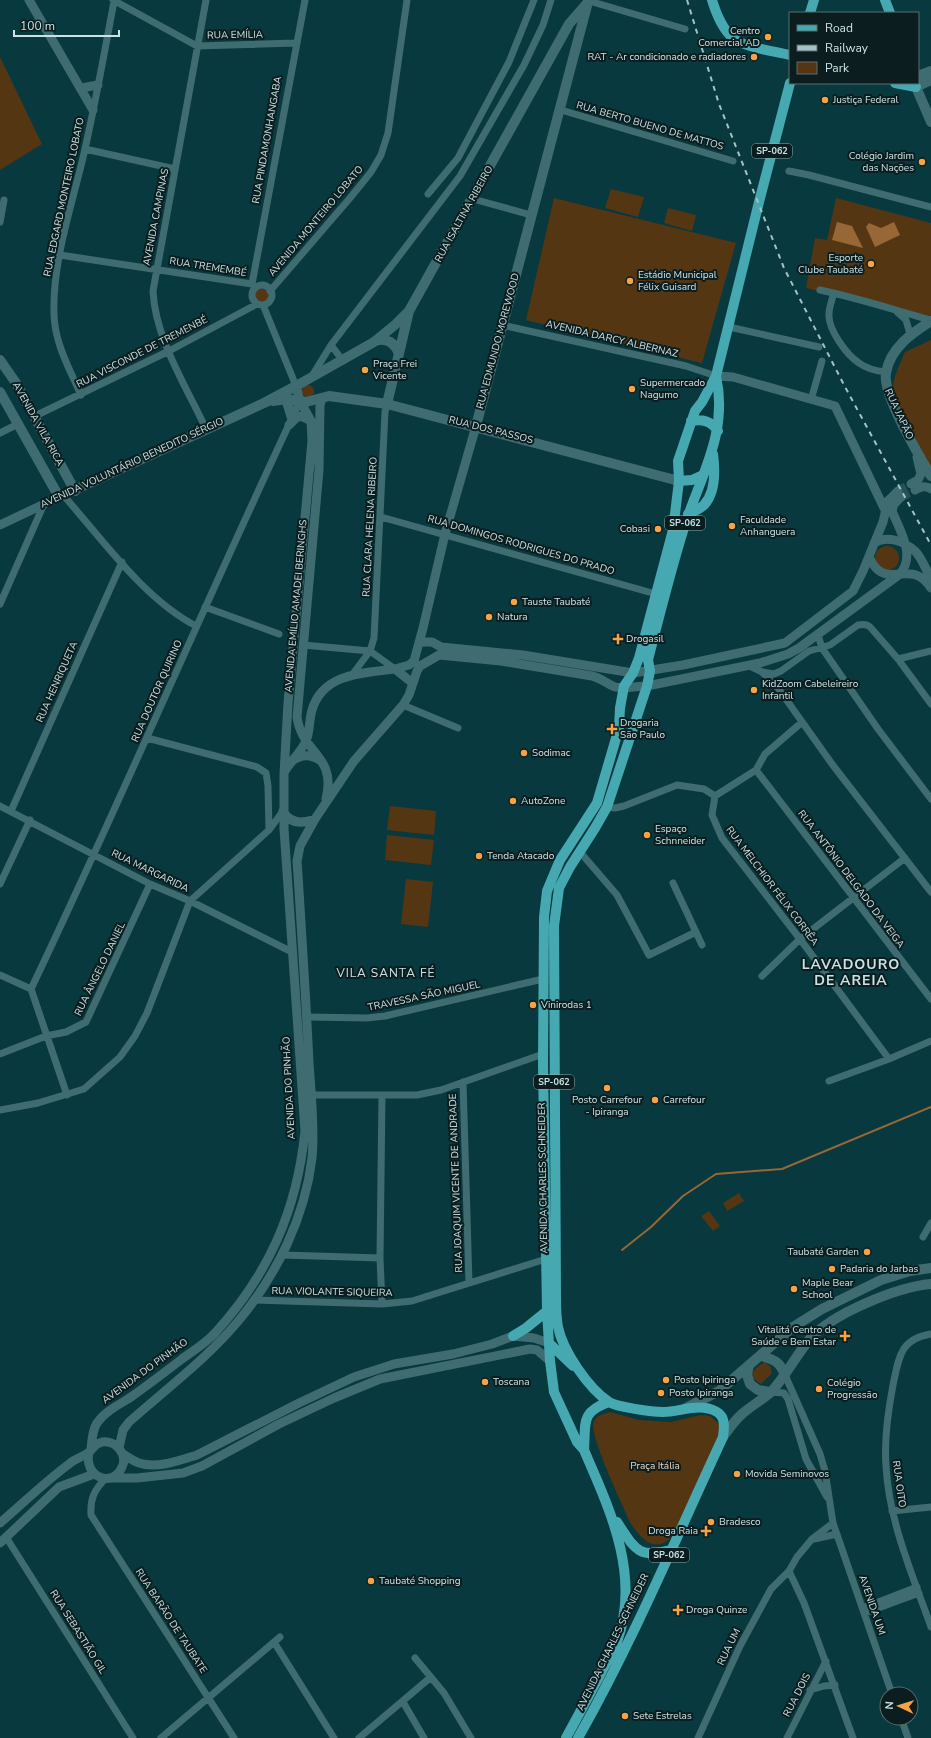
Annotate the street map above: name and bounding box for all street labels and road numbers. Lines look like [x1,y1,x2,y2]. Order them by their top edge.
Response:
street label: RUA EMÍLIA [207,28,264,42]
street label: RUA PINDAMONHANGABA [249,75,285,205]
street label: RUA BERTO BUENO DE MATTOS [575,98,725,154]
street label: RUA EDGARD MONTEIRO LOBATO [40,116,88,278]
road number: SP-062 [752,144,792,158]
street label: AVENIDA MONTEIRO LOBATO [265,162,367,279]
street label: RUA ISALTINA RIBEIRO [432,163,497,265]
street label: AVENIDA CAMPINAS [140,167,172,267]
street label: RUA TREMEMBÉ [168,254,248,280]
street label: RUA EDMUNDO MOREWOOD [473,271,523,411]
street label: RUA VISCONDE DE TREMENBÉ [74,313,210,391]
street label: AVENIDA DARCY ALBERNAZ [544,317,680,361]
street label: AVENIDA VILA RICA [9,379,67,469]
street label: RUA JAPÃO [881,386,917,442]
street label: RUA DOS PASSOS [447,413,535,447]
street label: AVENIDA VOLUNTÁRIO BENEDITO SÉRGIO [38,414,226,512]
street label: RUA CLARA HELENA RIBEIRO [359,456,381,597]
street label: RUA DOMINGOS RODRIGUES DO PRADO [426,512,616,579]
road number: SP-062 [665,516,705,530]
street label: AVENIDA EMÍLIO AMADEI BERINGHS [281,519,311,693]
street label: RUA DOUTOR QUIRINO [128,637,186,744]
street label: RUA HENRIQUETA [33,639,81,725]
street label: RUA ANTÔNIO DELGADO DA VEIGA [794,807,908,951]
street label: RUA MELCHIOR FÉLIX CORRÊA [722,823,822,949]
street label: RUA MARGARIDA [109,846,192,896]
street label: RUA ÂNGELO DANIEL [71,919,129,1018]
street label: TRAVESSA SÃO MIGUEL [367,977,482,1015]
street label: AVENIDA DO PINHÃO [279,1036,299,1140]
road number: SP-062 [534,1075,574,1089]
street label: RUA JOAQUIM VICENTE DE ANDRADE [446,1093,466,1273]
street label: AVENIDA CHARLES SCHNEIDER [535,1102,551,1254]
street label: RUA VIOLANTE SIQUEIRA [271,1284,393,1300]
street label: AVENIDA DO PINHÃO [99,1335,191,1407]
street label: RUA OITO [889,1460,909,1509]
road number: SP-062 [649,1548,689,1562]
street label: RUA BARÃO DE TAUBATE [132,1566,210,1676]
street label: AVENIDA CHARLES SCHNEIDER [574,1571,653,1713]
street label: AVENIDA UM [855,1573,889,1637]
street label: RUA SEBASTIÃO GIL [46,1587,110,1677]
street label: RUA UM [714,1626,744,1668]
street label: RUA DOIS [780,1671,814,1719]

